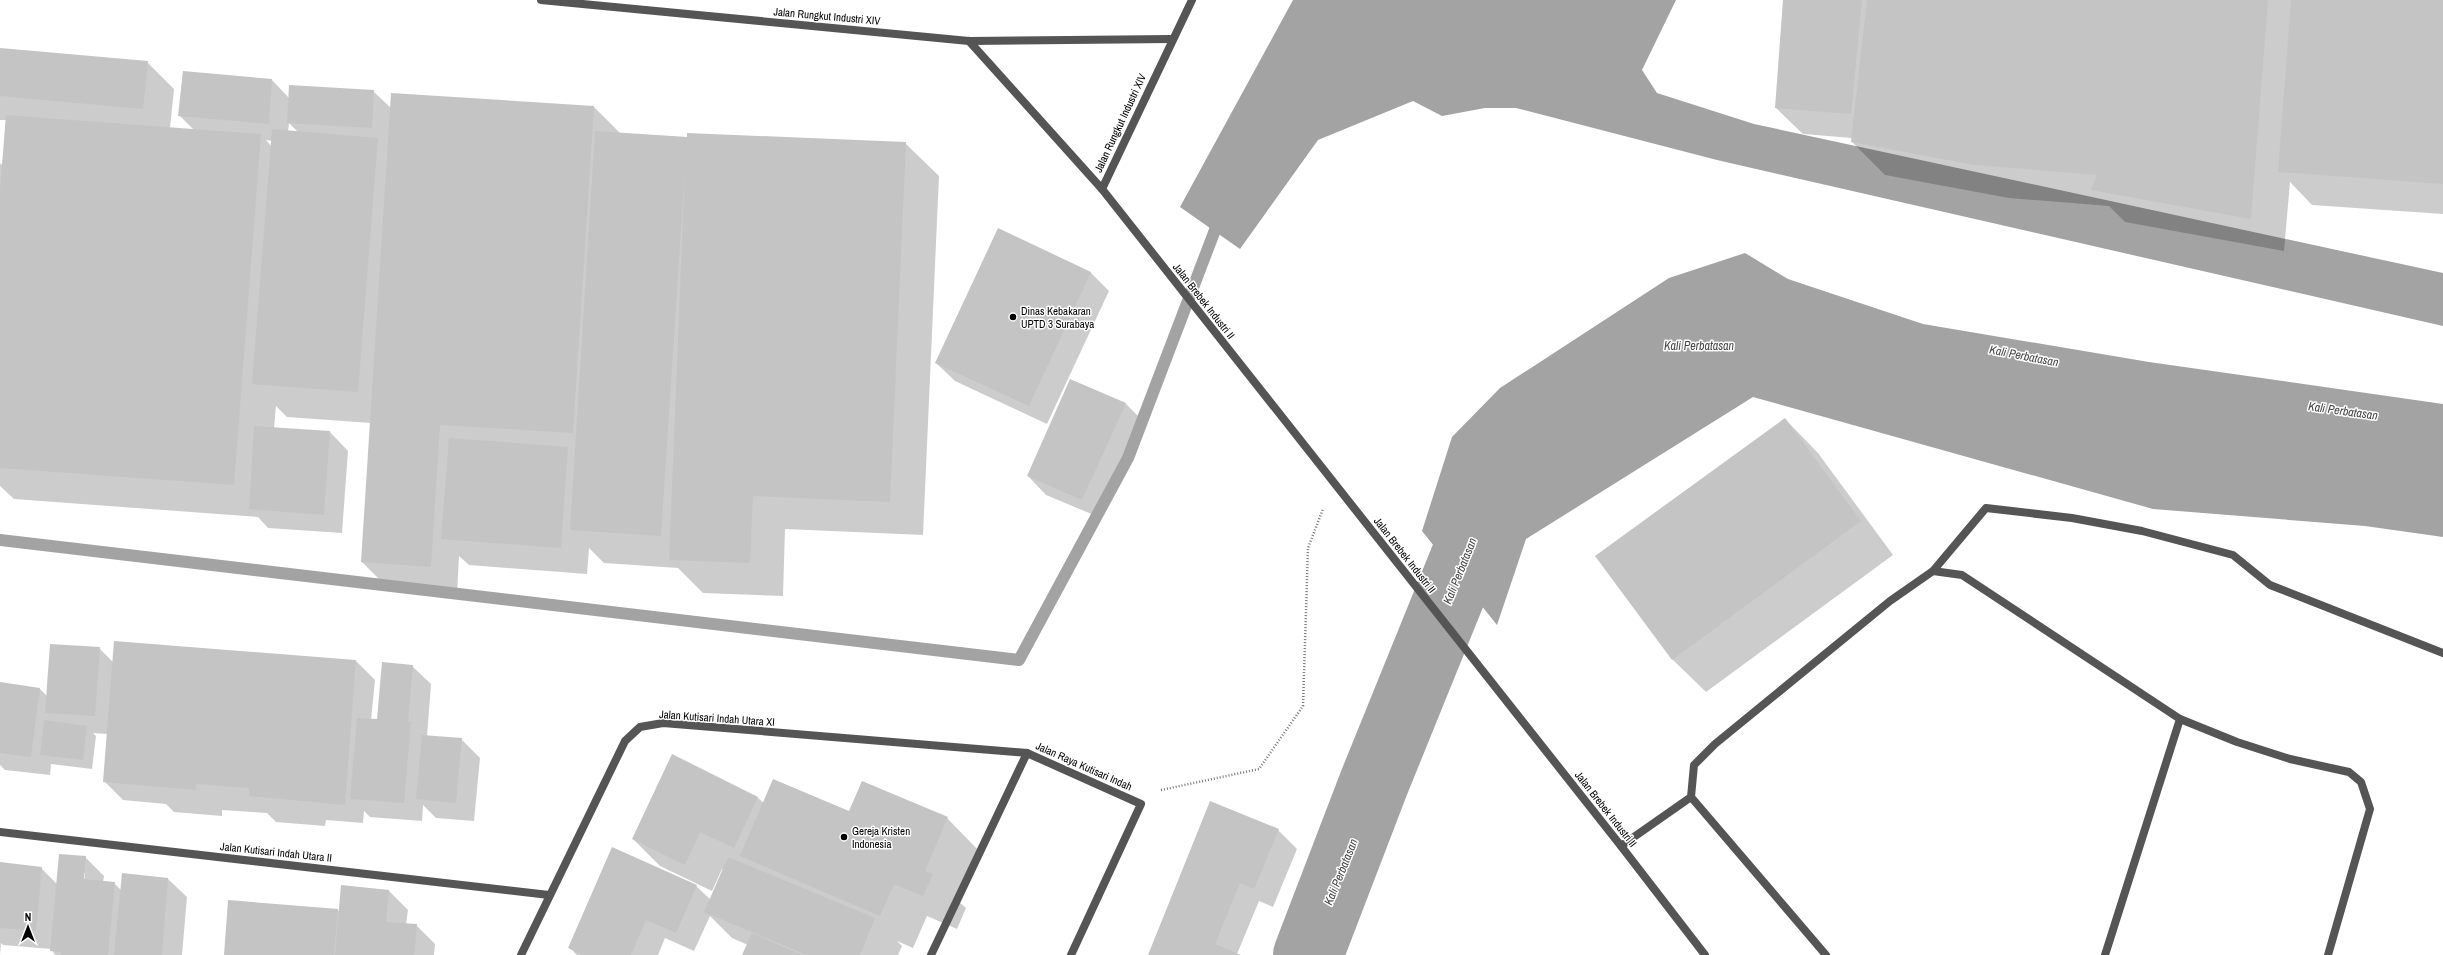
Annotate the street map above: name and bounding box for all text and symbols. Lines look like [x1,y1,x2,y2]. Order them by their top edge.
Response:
street label: Jalan Rungkut Industri XIV [773,4,881,28]
street label: Jalan Rungkut Industri XIV [1091,71,1149,175]
street label: Jalan Brebek Industri II [1170,260,1238,342]
place label: Dinas Kebakaran UPTD 3 Surabaya [1021,304,1094,331]
marker: Dinas Kebakaran UPTD 3 Surabaya [1008,312,1018,322]
water label: Kali Perbatasan [1664,338,1734,354]
water label: Kali Perbatasan [1988,341,2060,371]
water label: Kali Perbatasan [2307,398,2379,424]
street label: Jalan Brebek Industri II [1371,514,1439,596]
water label: Kali Perbatasan [1439,536,1481,606]
street label: Jalan Kutisari Indah Utara XI [659,707,775,729]
street label: Jalan Raya Kutisari Indah [1034,738,1134,794]
street label: Jalan Brebek Industri II [1572,768,1640,850]
place label: Gereja Kristen Indonesia [852,824,910,851]
marker: Gereja Kristen Indonesia [839,832,849,842]
water label: Kali Perbatasan [1320,837,1362,907]
street label: Jalan Kutisari Indah Utara II [219,839,333,865]
north arrow [8,907,48,947]
text: N [25,910,31,924]

